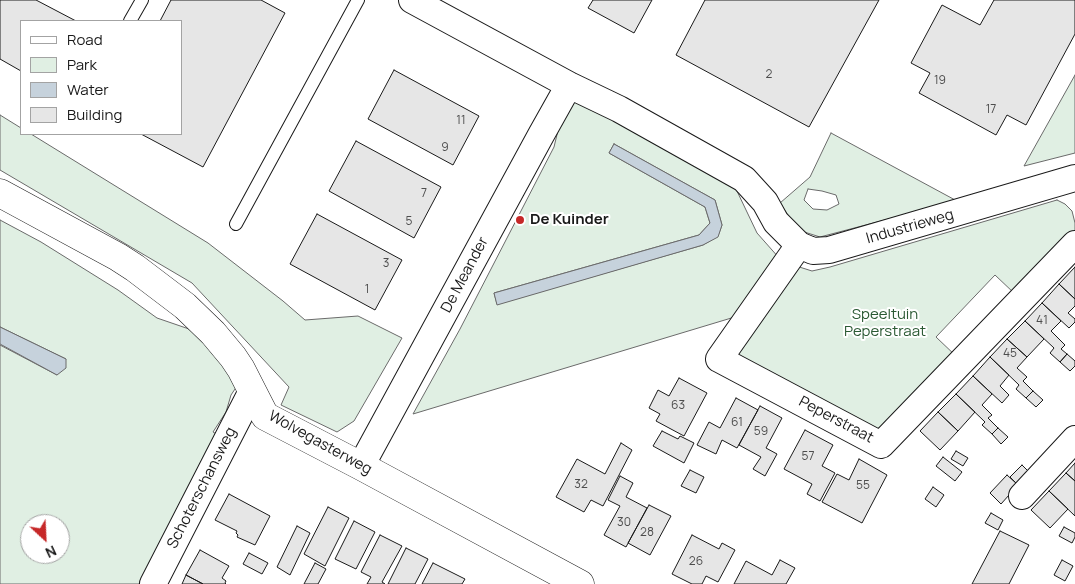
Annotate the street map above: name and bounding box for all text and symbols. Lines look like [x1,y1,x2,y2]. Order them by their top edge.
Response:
legend [20,20,182,135]
text: Road [67,29,103,50]
text: Park [67,54,97,75]
house number: 2 [766,68,772,82]
house number: 19 [934,74,946,88]
text: Water [67,79,109,100]
house number: 17 [986,103,996,117]
text: Building [67,104,122,125]
house number: 11 [456,114,466,128]
house number: 9 [441,141,449,155]
house number: 7 [421,187,427,201]
street label: Industrieweg [864,206,956,248]
place label: De Kuinder [530,211,609,229]
marker: De Kuinder [514,214,526,226]
house number: 5 [406,215,412,229]
street label: De Meander [437,234,493,316]
house number: 3 [383,257,389,271]
house number: 1 [365,283,369,297]
park label: Speeltuin Peperstraat [844,306,926,341]
house number: 41 [1036,314,1048,328]
house number: 45 [1003,347,1017,361]
street label: Peperstraat [796,393,876,447]
house number: 63 [671,399,685,413]
street label: Wolvegasterweg [265,407,375,479]
house number: 61 [731,416,743,430]
street label: Schoterschansweg [164,424,240,552]
house number: 59 [754,425,768,439]
house number: 57 [802,450,814,464]
house number: 32 [574,478,588,492]
house number: 55 [856,479,870,493]
north arrow [20,514,70,564]
house number: 30 [617,516,631,530]
house number: 28 [640,526,654,540]
text: N [43,541,60,563]
house number: 26 [689,555,703,569]

